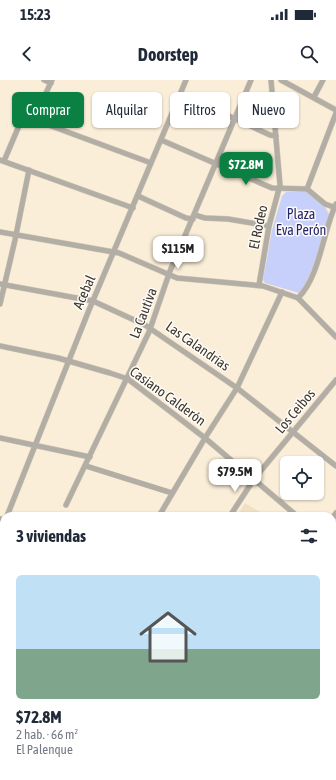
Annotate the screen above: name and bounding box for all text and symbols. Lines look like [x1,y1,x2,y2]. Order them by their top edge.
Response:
text: 15:23 [20,6,51,23]
icon: back [16,43,38,65]
icon: search [298,43,320,65]
text: Doorstep [138,44,198,65]
chip: Comprar [12,92,84,128]
chip: Alquilar [92,92,162,128]
chip: Filtros [170,92,230,128]
chip: Nuevo [238,92,299,128]
pin: $72.8M [213,152,279,186]
text: $72.8M [229,157,263,172]
street label: El Rodeo [246,203,270,251]
park label: Plaza Eva Perón [276,206,326,238]
pin: $115M [150,236,206,270]
text: $115M [162,241,194,256]
street label: Acebal [70,272,99,311]
street label: La Cautiva [126,285,160,341]
street label: Las Calandrias [163,318,233,374]
street label: Casiano Calderón [127,363,209,429]
street label: Los Ceibos [272,386,318,436]
map controls [280,456,324,500]
button: locate [280,456,324,500]
pin: $79.5M [202,459,268,493]
text: $79.5M [218,464,252,479]
icon: filters [298,525,320,547]
text: 3 viviendas [16,526,86,546]
icon: home [132,601,204,673]
text: $72.8M [16,707,62,727]
text: 2 hab. · 66 m² [16,727,78,742]
text: El Palenque [16,742,73,757]

